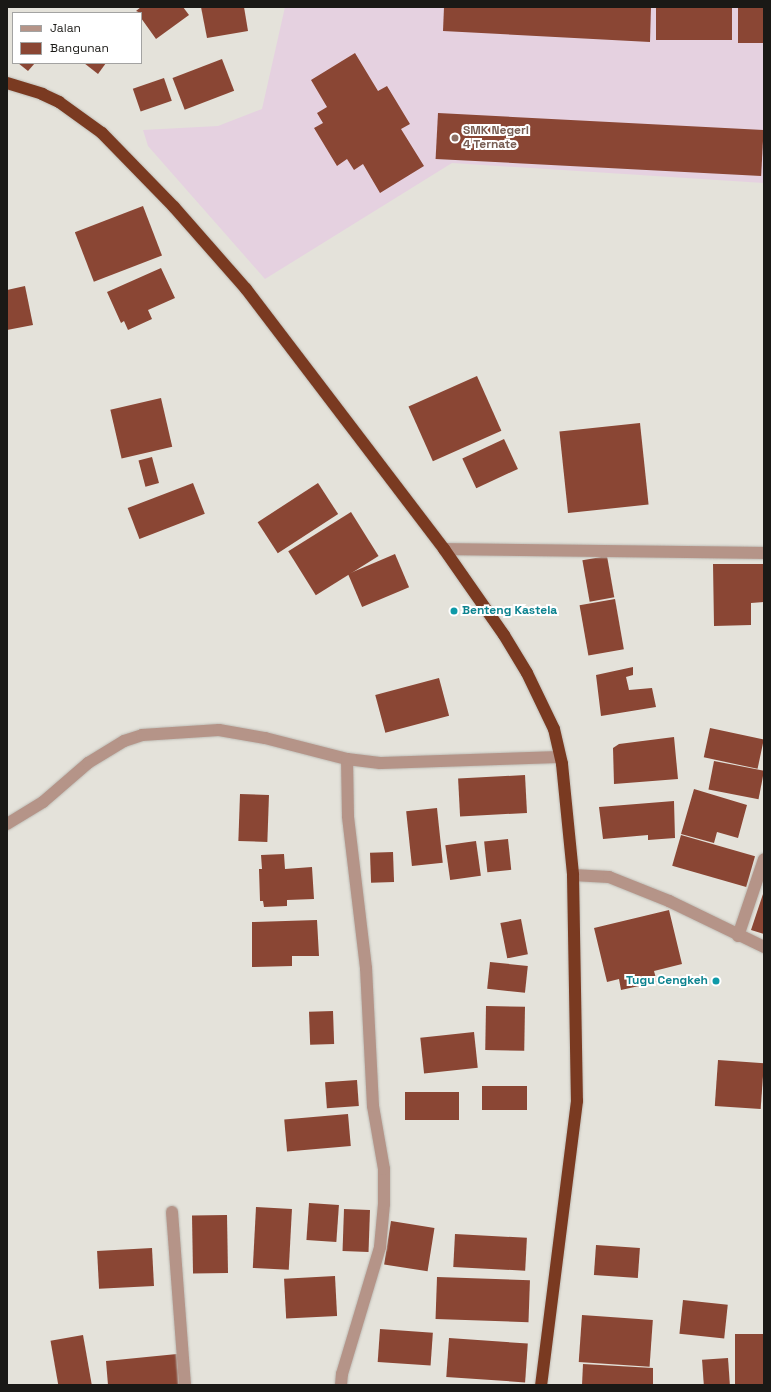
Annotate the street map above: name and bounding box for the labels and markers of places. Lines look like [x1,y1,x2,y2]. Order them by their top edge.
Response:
place label: SMK Negeri 4 Ternate [463,124,529,152]
marker: SMK Negeri 4 Ternate [450,133,460,143]
place label: Benteng Kastela [462,604,557,618]
marker: Benteng Kastela [449,606,459,616]
place label: Tugu Cengkeh [626,974,708,988]
marker: Tugu Cengkeh [711,976,721,986]

